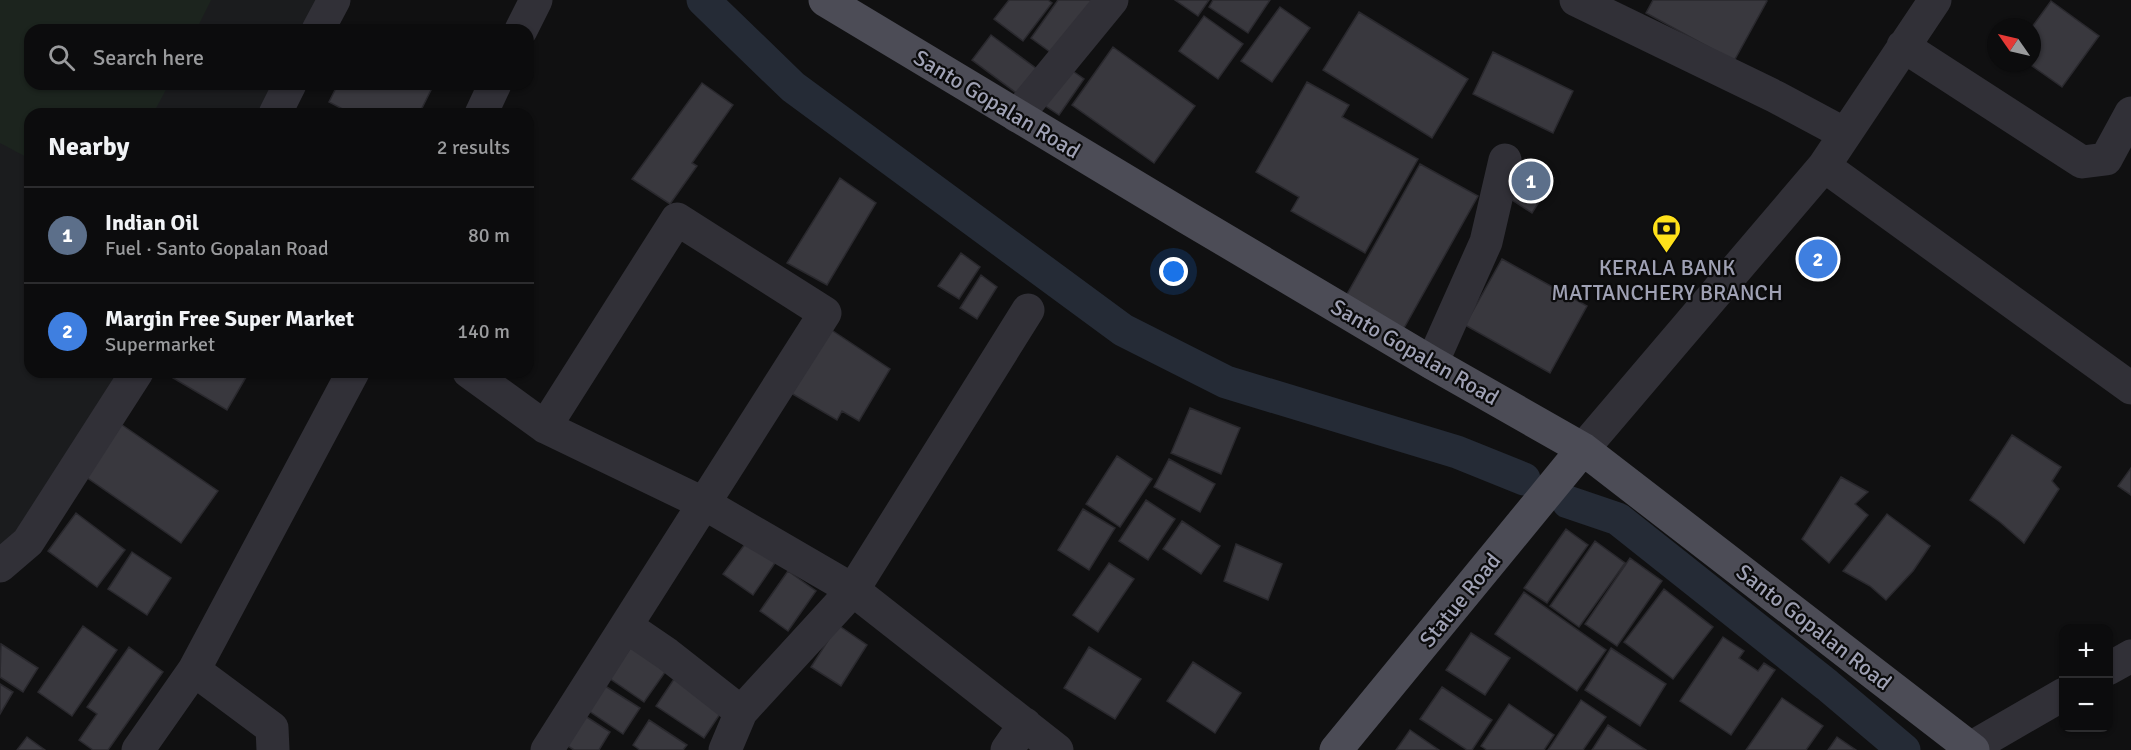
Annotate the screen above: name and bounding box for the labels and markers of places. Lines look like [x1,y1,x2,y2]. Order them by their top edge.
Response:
pin: 1 [1512,158,1550,204]
bank icon: KERALA BANK MATTANCHERY BRANCH [1651,212,1683,254]
pin: 2 [1798,236,1838,282]
place label: KERALA BANK MATTANCHERY BRANCH [1551,254,1783,306]

